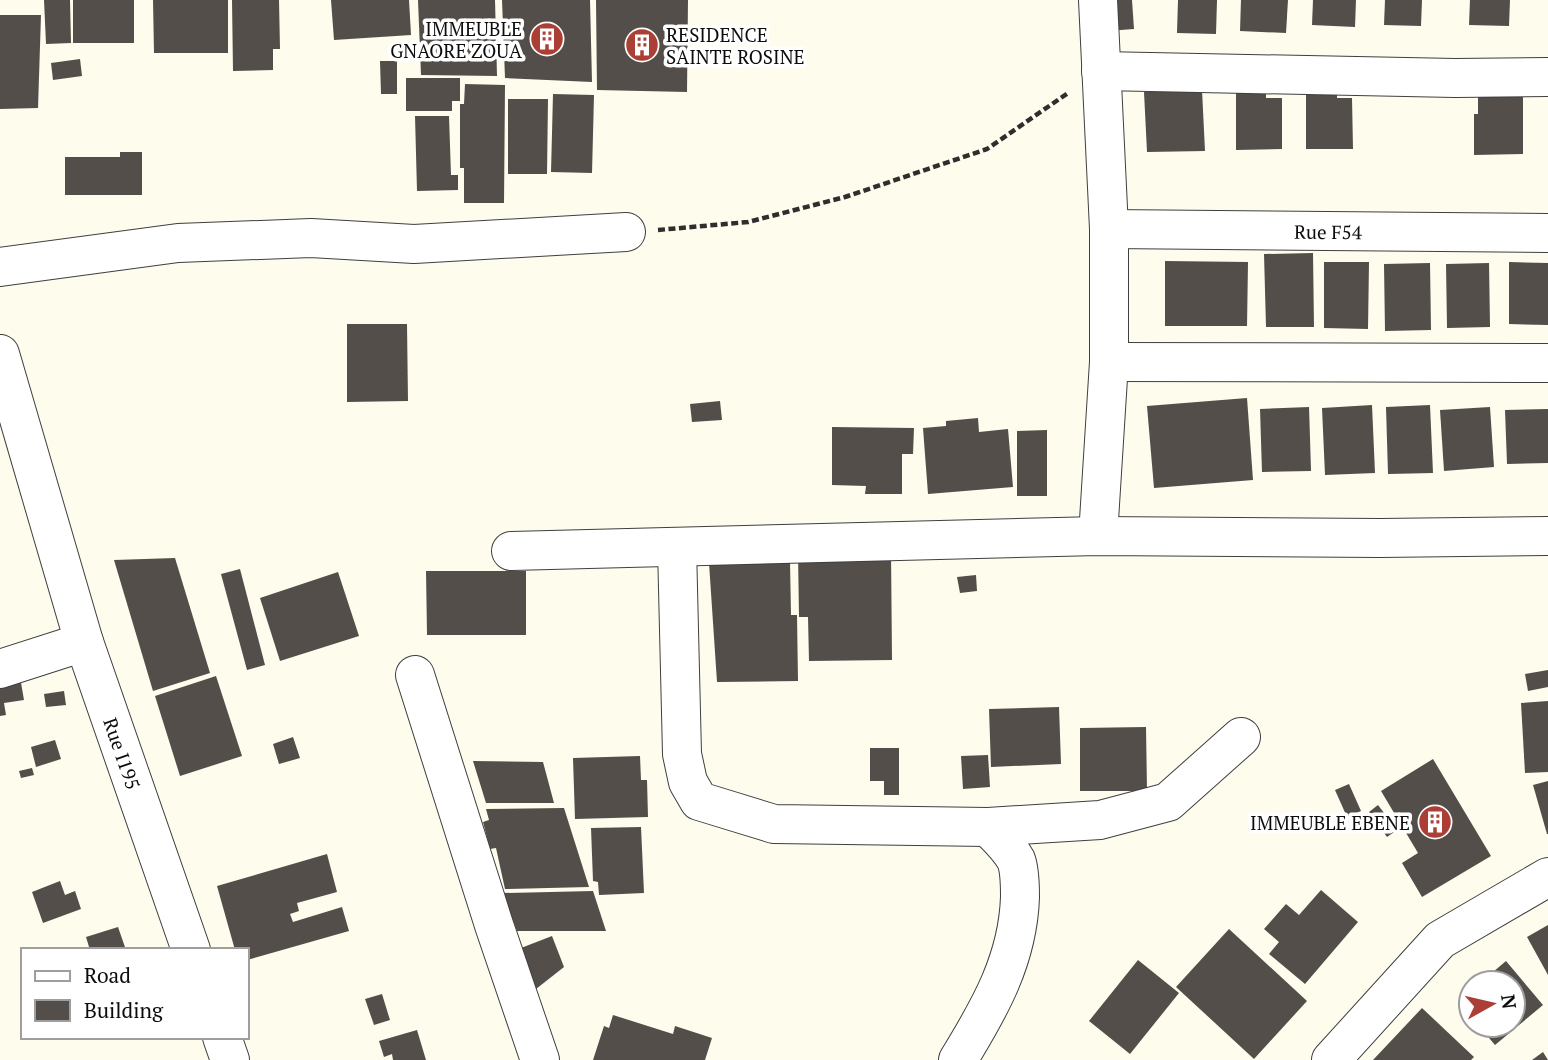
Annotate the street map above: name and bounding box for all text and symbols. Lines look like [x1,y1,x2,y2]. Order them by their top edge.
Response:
place label: IMMEUBLE GNAORE ZOUA [390,16,522,63]
building icon: IMMEUBLE GNAORE ZOUA [528,20,566,58]
place label: RESIDENCE SAINTE ROSINE [666,22,805,69]
building icon: RESIDENCE SAINTE ROSINE [623,26,661,64]
street label: Rue F54 [1294,218,1363,244]
street label: Rue I195 [99,714,147,792]
building icon: IMMEUBLE EBENE [1416,803,1454,841]
place label: IMMEUBLE EBENE [1250,810,1410,835]
legend [21,948,248,1039]
text: Road [84,961,131,989]
north arrow [1457,969,1527,1039]
text: N [1496,993,1523,1011]
text: Building [84,996,164,1024]

